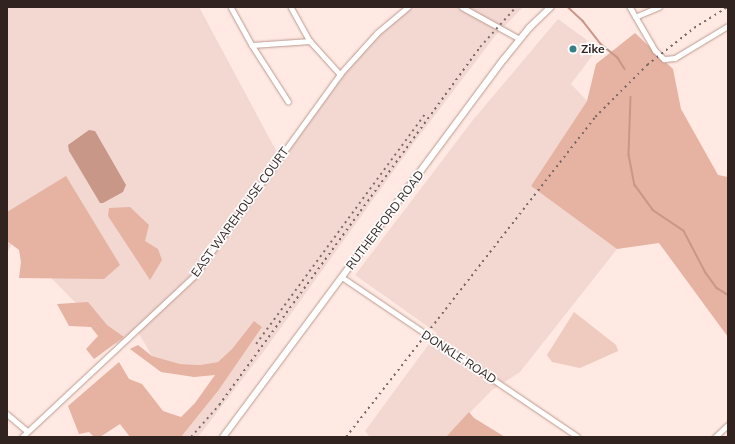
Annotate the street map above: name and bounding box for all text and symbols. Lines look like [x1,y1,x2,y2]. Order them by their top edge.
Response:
place label: Zike [581,42,605,56]
marker: Zike [568,44,578,54]
street label: EAST WAREHOUSE COURT [188,145,292,279]
street label: RUTHERFORD ROAD [343,168,427,272]
street label: DONKLE ROAD [419,327,499,387]

